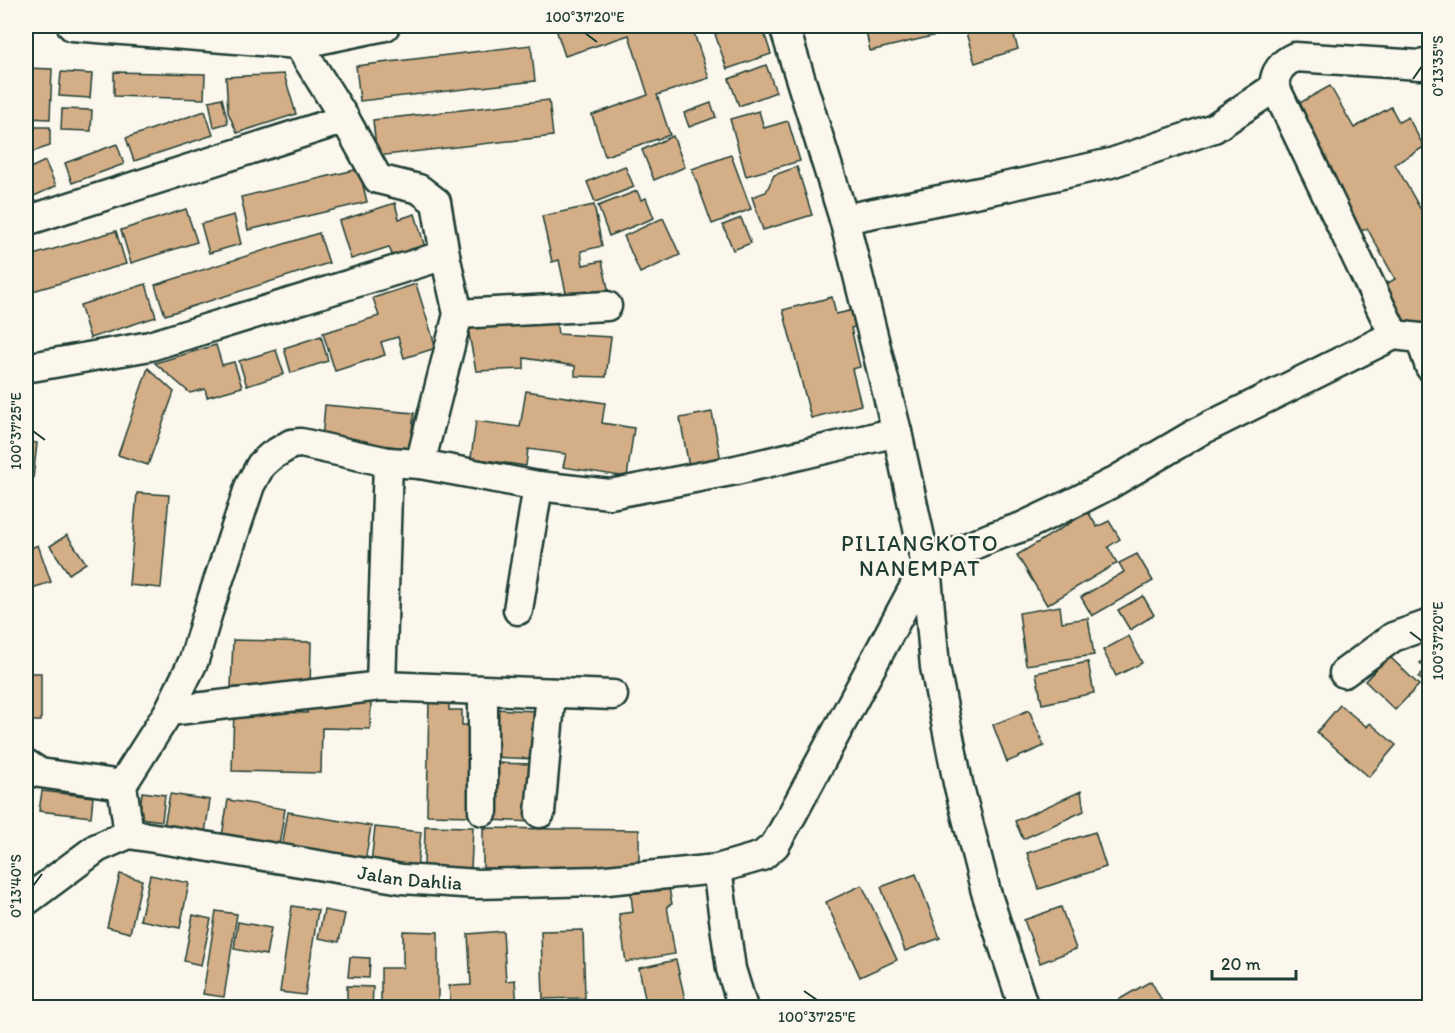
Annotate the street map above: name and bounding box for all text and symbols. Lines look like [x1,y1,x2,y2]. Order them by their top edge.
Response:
text: 100°37'20"E [545,8,625,26]
text: 0°13'35"S [1429,35,1447,97]
text: 100°37'25"E [7,392,25,470]
district label: PILIANGKOTO NANEMPAT [841,530,999,582]
text: 100°37'20"E [1429,601,1447,681]
text: 0°13'40"S [7,854,25,918]
street label: Jalan Dahlia [356,860,463,895]
scale bar [1212,943,1296,981]
text: 20 m [1221,953,1261,975]
text: 100°37'25"E [778,1008,856,1026]

